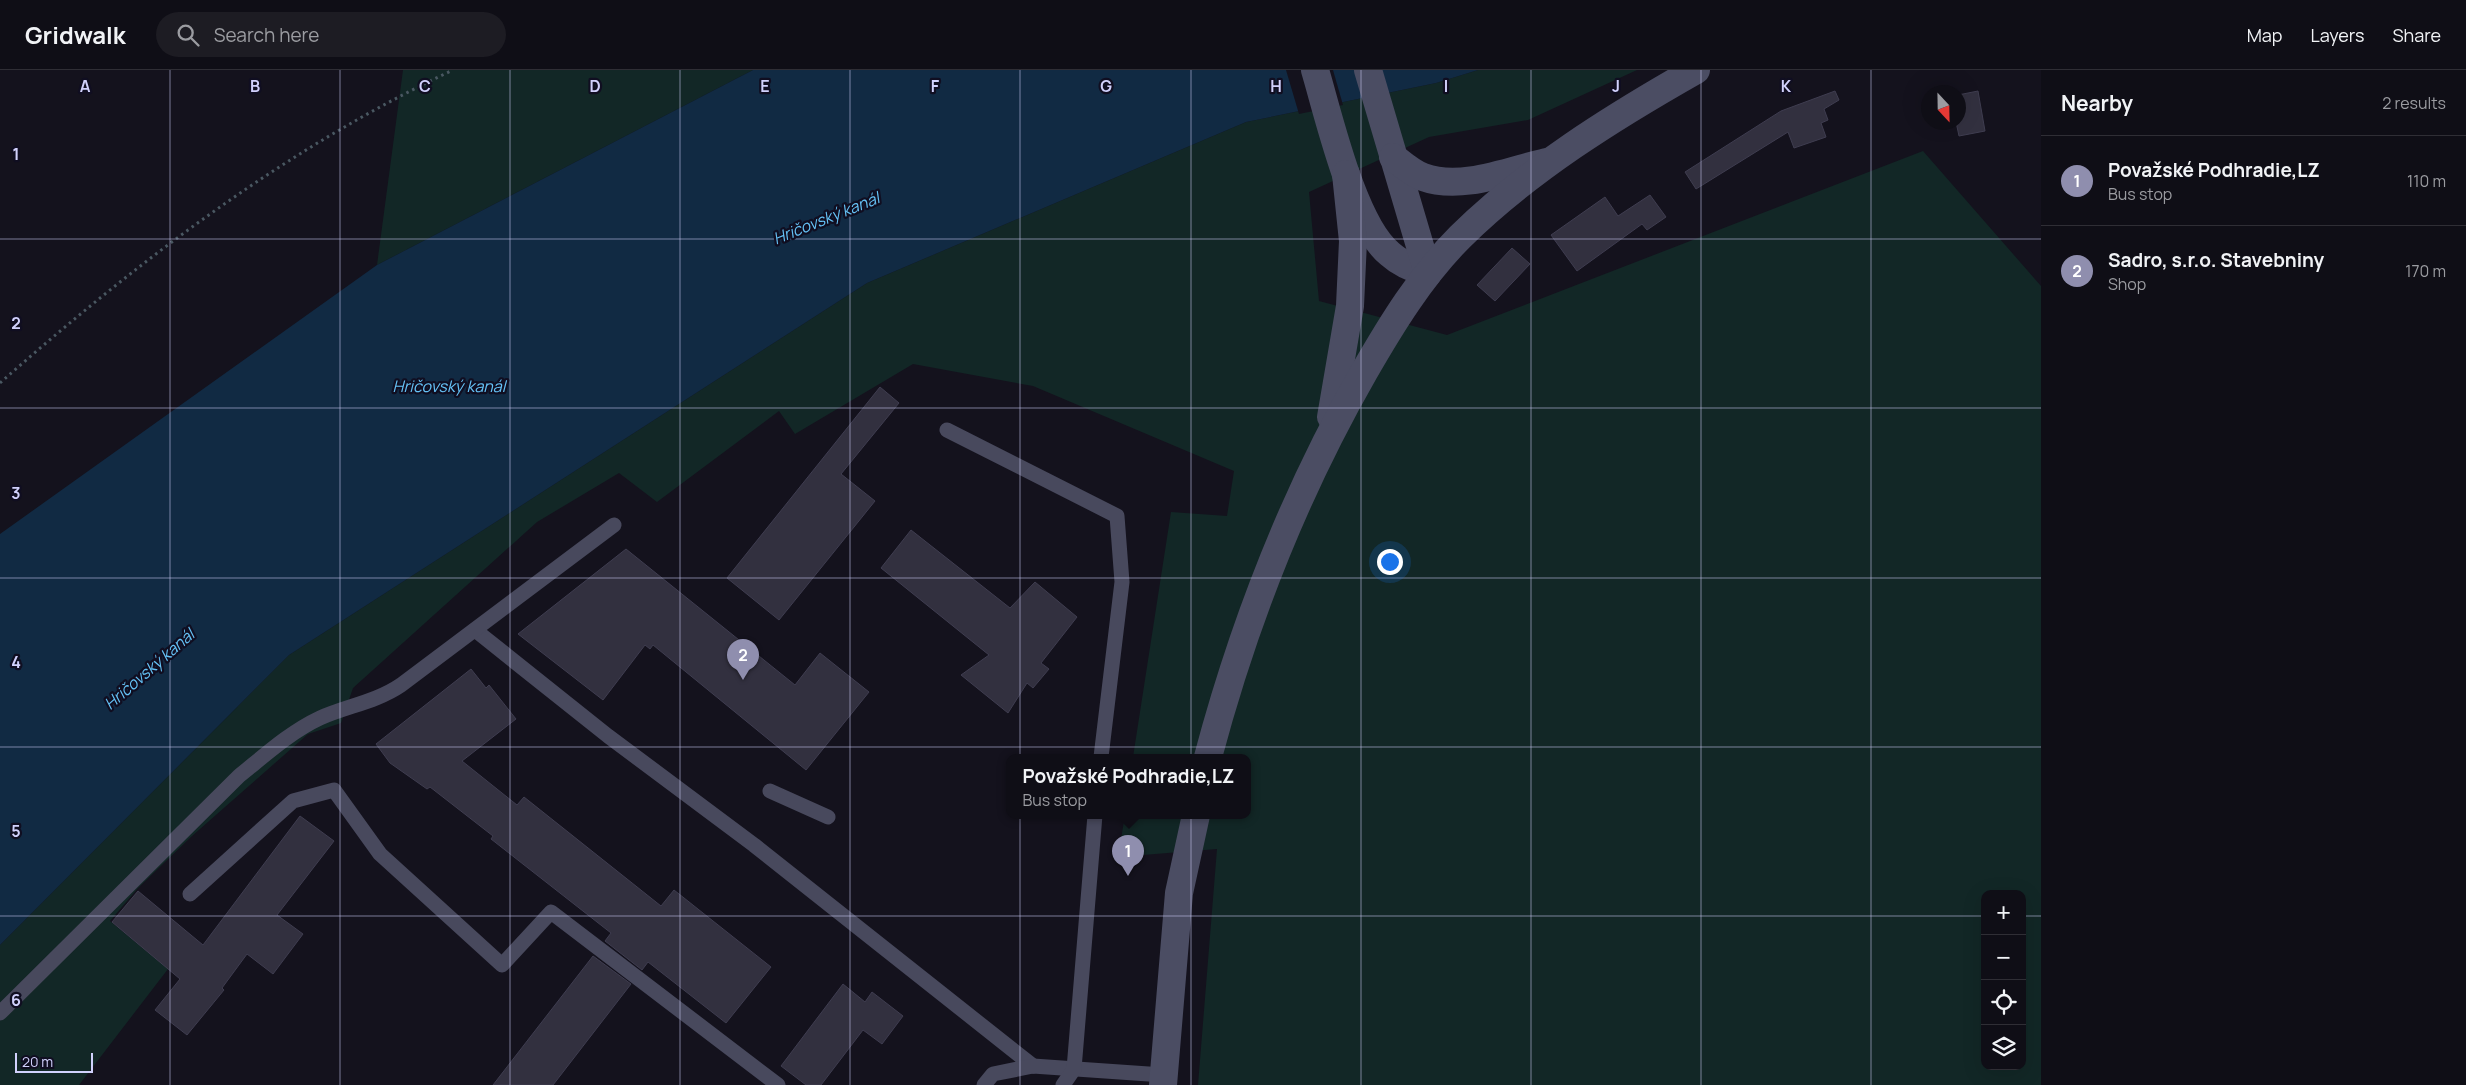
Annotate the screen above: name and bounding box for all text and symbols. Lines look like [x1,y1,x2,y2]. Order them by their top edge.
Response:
search box [156,12,506,57]
text: Gridwalk [25,18,126,51]
icon: search [174,21,202,49]
text: Search here [214,22,319,48]
text: Map [2247,23,2282,47]
text: Layers [2310,23,2364,47]
text: Share [2392,23,2441,47]
text: A [80,75,91,97]
text: B [250,75,260,97]
text: C [419,75,431,97]
text: D [589,75,601,97]
text: E [760,75,770,97]
text: F [931,75,940,97]
text: G [1100,75,1112,97]
text: H [1270,75,1282,97]
text: I [1444,75,1448,97]
text: J [1612,75,1620,97]
text: K [1781,75,1792,97]
north arrow [1921,85,1966,130]
text: Nearby [2061,89,2133,117]
text: 2 results [2382,92,2446,114]
text: 1 [12,143,20,165]
text: Považské Podhradie,LZ [2108,157,2320,183]
text: 1 [2073,170,2081,192]
text: 110 m [2407,170,2446,192]
text: Bus stop [2108,183,2172,205]
water label: Hričovský kanál [770,186,885,249]
text: Sadro, s.r.o. Stavebniny [2108,247,2324,273]
text: 2 [2072,260,2082,282]
text: 170 m [2405,260,2446,282]
text: Shop [2108,273,2146,295]
text: 2 [11,312,21,334]
water label: Hričovský kanál [393,375,508,397]
text: 3 [11,482,21,504]
your location [1377,549,1403,575]
water label: Hričovský kanál [99,622,201,714]
pin: 2 [727,639,759,680]
text: 4 [11,651,21,673]
popup [1006,754,1251,819]
text: Považské Podhradie,LZ [1023,763,1234,789]
text: Bus stop [1023,789,1087,811]
text: 5 [11,820,21,842]
pin: 1 [1112,835,1144,876]
map controls [1981,890,2026,1070]
button: + [1981,890,2026,935]
button: − [1981,935,2026,980]
button: locate [1981,980,2026,1025]
text: 6 [11,989,21,1011]
button: layers [1981,1025,2026,1070]
scale bar [15,1050,92,1073]
text: 20 m [22,1052,53,1071]

